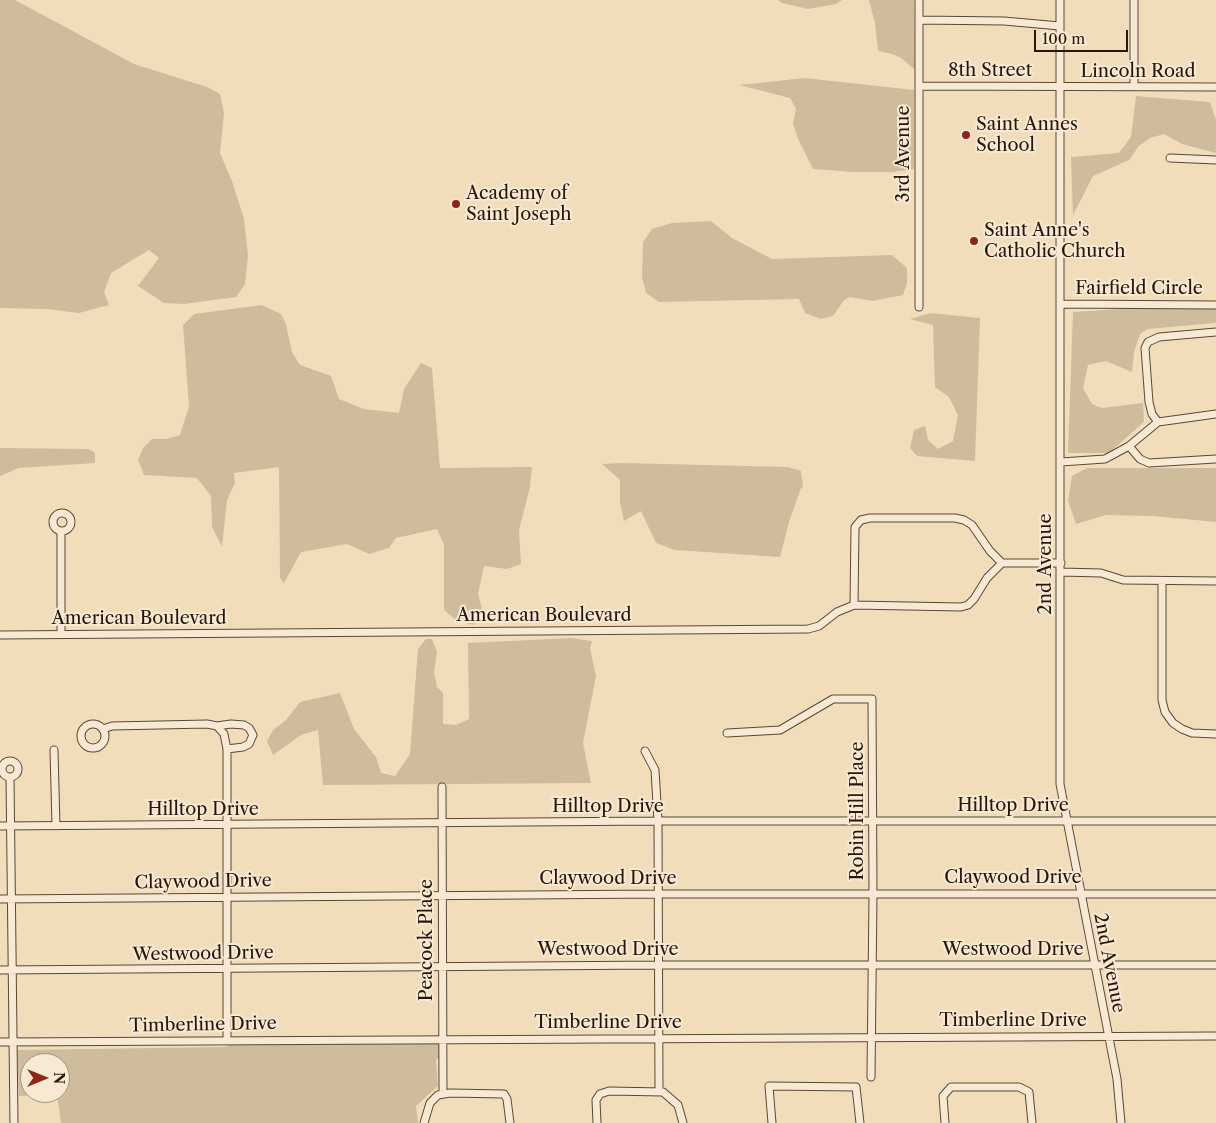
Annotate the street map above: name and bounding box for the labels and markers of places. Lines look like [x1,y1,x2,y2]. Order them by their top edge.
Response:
place label: Saint Annes School [976,114,1078,156]
marker: Saint Annes School [960,129,972,141]
place label: Academy of Saint Joseph [466,183,572,225]
marker: Academy of Saint Joseph [450,198,462,210]
place label: Saint Anne's Catholic Church [984,220,1125,262]
marker: Saint Anne's Catholic Church [968,235,980,247]

